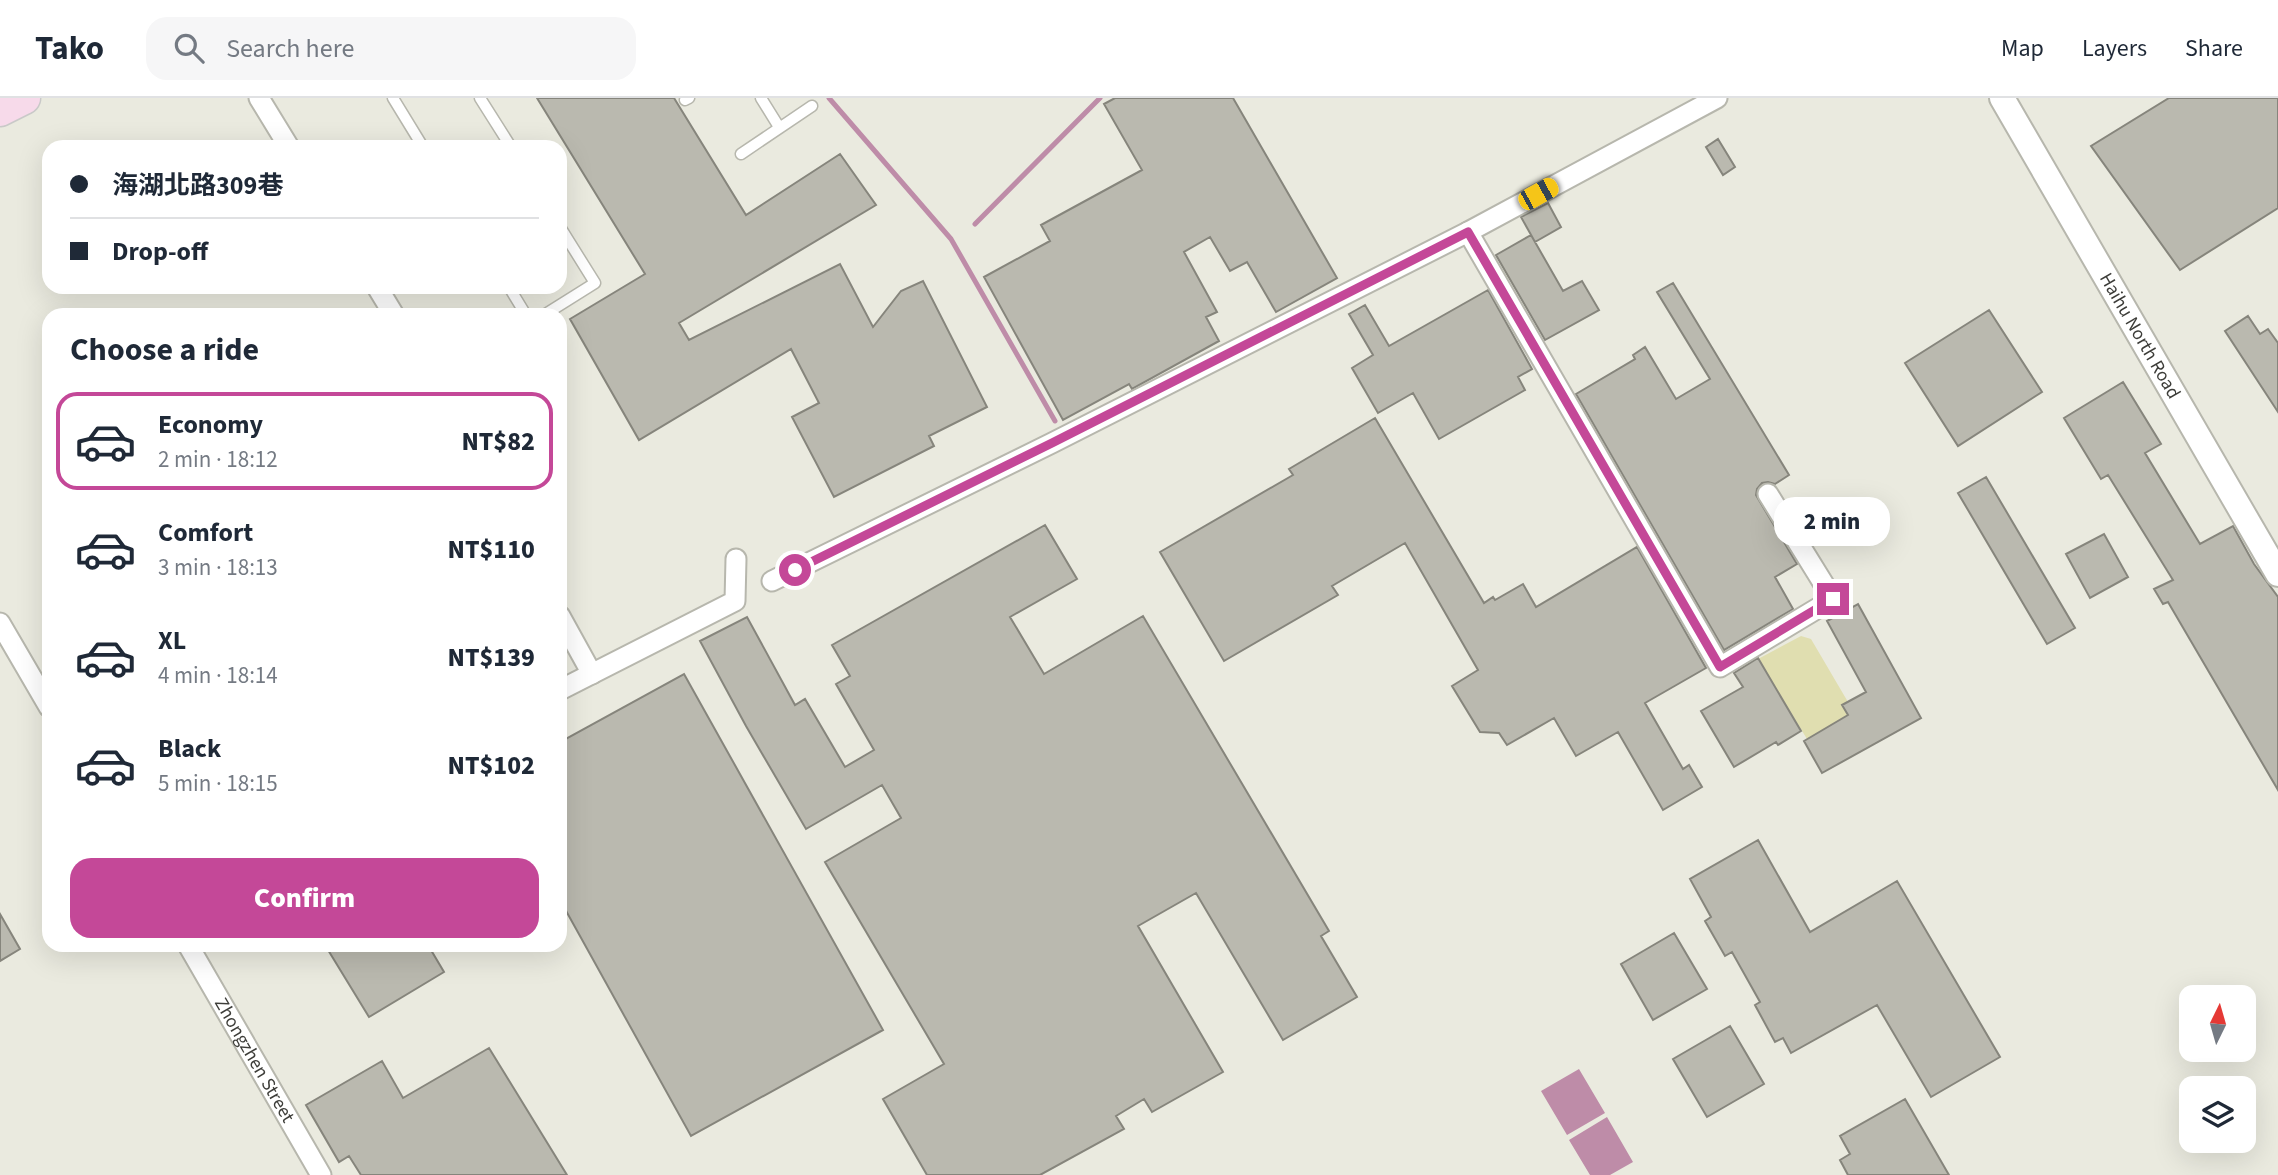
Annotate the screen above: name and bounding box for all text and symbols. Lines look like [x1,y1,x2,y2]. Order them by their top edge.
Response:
search box [146,17,636,80]
text: Tako [35,25,104,72]
icon: search [170,29,208,67]
text: Search here [226,30,354,67]
text: Map [2001,31,2044,66]
text: Layers [2082,31,2147,66]
text: Share [2185,31,2243,66]
text: 海湖北路309巷 [112,167,283,204]
car [1515,175,1562,213]
text: Drop-off [112,233,208,270]
street label: Haihu North Road [2093,268,2187,404]
text: Choose a ride [70,327,259,373]
text: Economy [158,406,263,443]
icon: car [74,410,137,473]
text: NT$82 [461,423,535,460]
text: 2 min · 18:12 [158,443,278,476]
callout: 2 min [1775,498,1891,546]
text: 2 min [1804,505,1860,538]
text: Comfort [158,514,253,551]
icon: car [74,518,137,581]
text: NT$110 [448,531,535,568]
text: 3 min · 18:13 [158,551,278,584]
route start [779,554,811,586]
route end [1817,583,1849,615]
text: XL [158,622,186,659]
icon: car [74,626,137,689]
text: NT$139 [448,639,535,676]
text: 4 min · 18:14 [158,659,278,692]
text: Black [158,730,221,767]
icon: car [74,734,137,797]
text: NT$102 [448,747,535,784]
text: 5 min · 18:15 [158,767,278,800]
button: Confirm [70,858,539,938]
north arrow [2179,985,2256,1062]
map controls [2179,985,2256,1153]
street label: Zhongzhen Street [208,993,302,1128]
button: layers [2179,1076,2256,1153]

